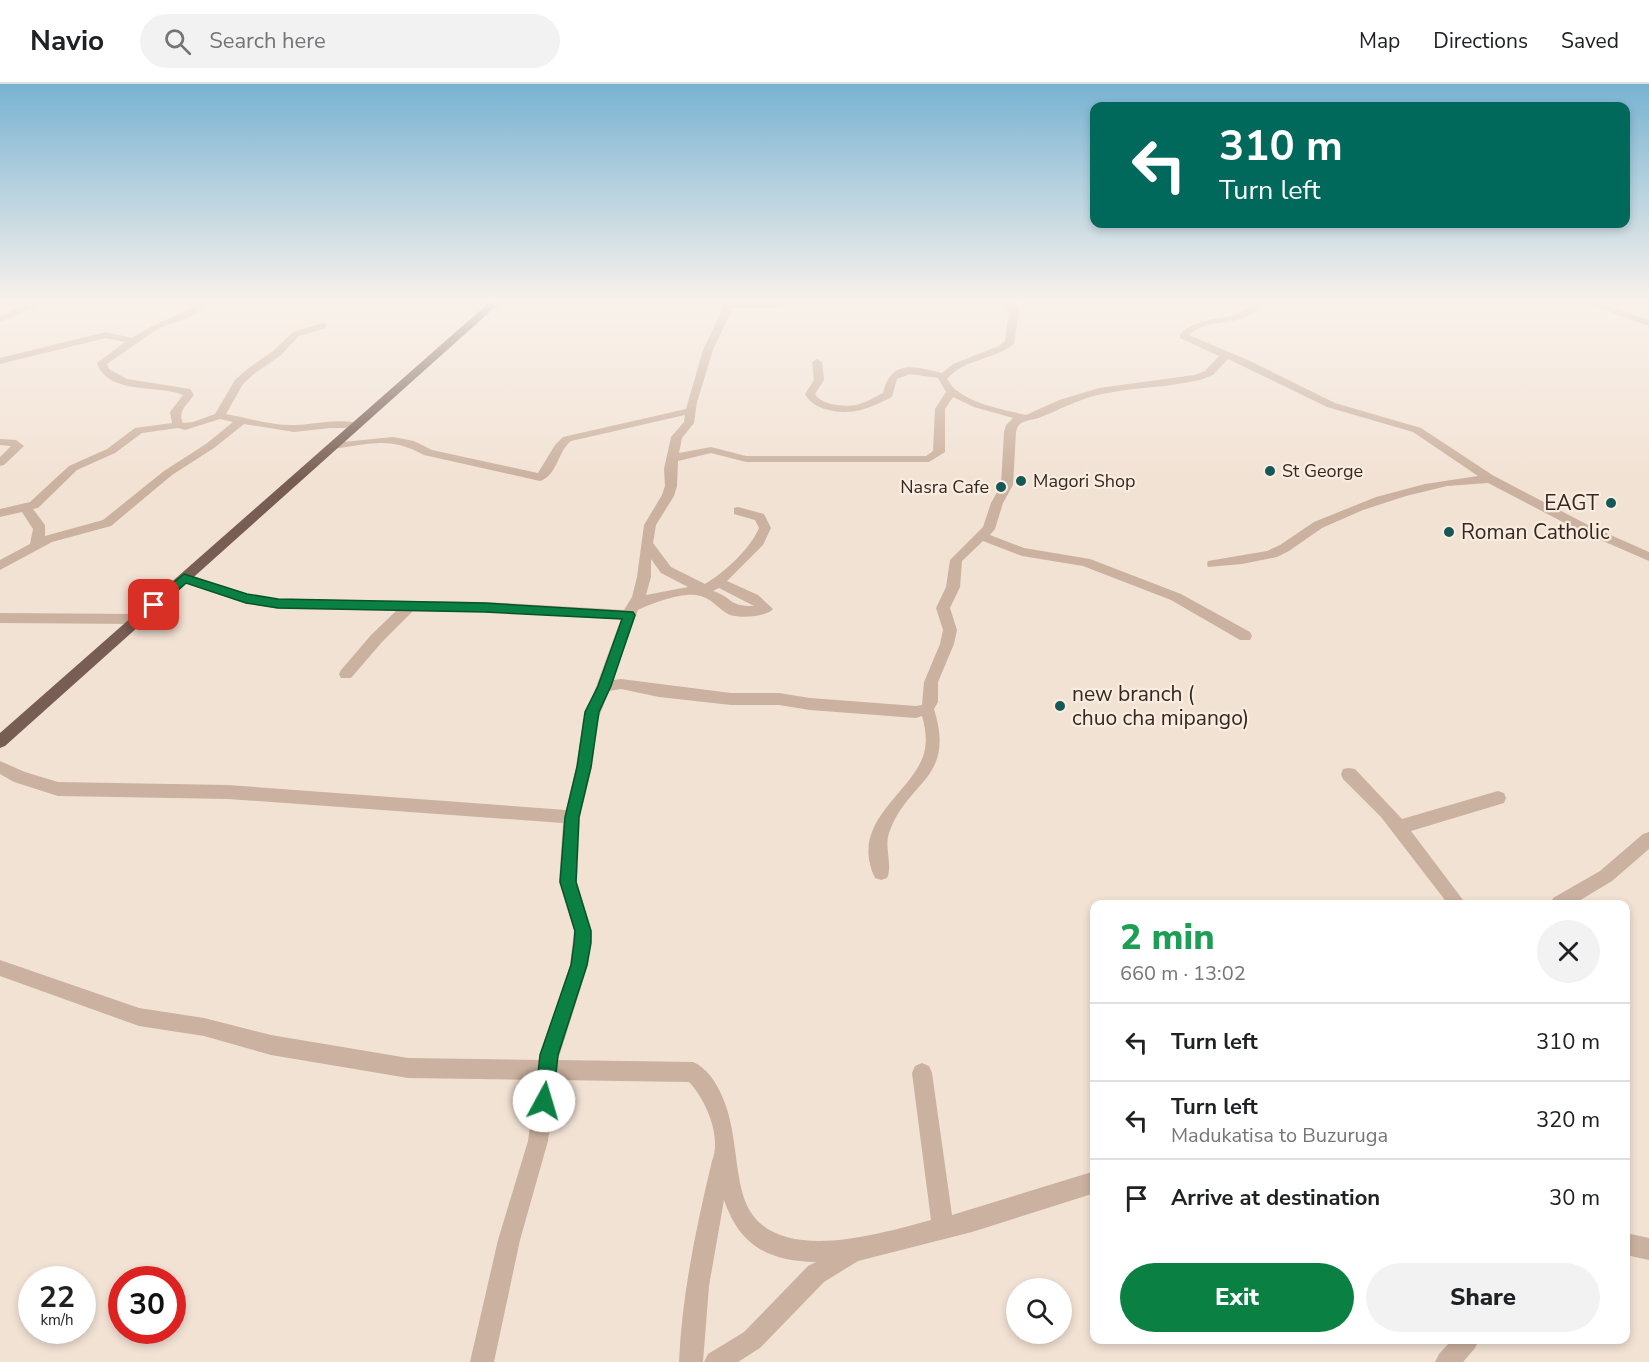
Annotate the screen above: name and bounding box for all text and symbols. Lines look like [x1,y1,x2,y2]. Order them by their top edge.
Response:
search box [140,14,560,68]
text: Navio [30,22,104,60]
icon: search [161,25,194,58]
text: Search here [209,26,326,56]
text: Map [1359,27,1400,55]
text: Directions [1433,27,1528,55]
text: Saved [1561,27,1619,55]
text: 310 m [1219,118,1343,175]
icon: left [1120,126,1198,204]
text: Turn left [1219,172,1320,209]
place label: St George [1282,459,1363,483]
marker: St George [1263,464,1277,478]
place label: Magori Shop [1033,469,1136,493]
marker: Magori Shop [1014,474,1028,488]
place label: Nasra Cafe [900,475,989,499]
marker: Nasra Cafe [994,480,1008,494]
place label: EAGT [1544,489,1599,517]
marker: EAGT [1604,496,1618,510]
place label: Roman Catholic [1461,518,1610,546]
marker: Roman Catholic [1442,525,1456,539]
pin [128,579,179,630]
icon: arrive [137,588,170,621]
place label: new branch ( chuo cha mipango) [1072,680,1249,732]
marker: new branch ( chuo cha mipango) [1053,699,1067,713]
text: 2 min [1120,913,1215,962]
button: close [1537,920,1600,983]
text: 660 m · 13:02 [1120,960,1246,987]
icon: left [1120,1026,1153,1059]
text: Turn left [1171,1027,1258,1057]
text: 310 m [1536,1027,1600,1057]
position arrow [512,1069,576,1133]
text: Turn left [1171,1092,1258,1122]
icon: left [1120,1104,1153,1137]
text: 320 m [1536,1105,1600,1135]
text: Madukatisa to Buzuruga [1171,1122,1388,1149]
icon: arrive [1120,1182,1153,1215]
text: Arrive at destination [1171,1183,1380,1213]
text: 30 m [1549,1183,1600,1213]
button: Exit [1120,1263,1354,1332]
button: Share [1366,1263,1600,1332]
speed limit sign: 30 [108,1266,186,1344]
text: 22 [39,1277,75,1318]
map controls [1006,1278,1072,1344]
button: search [1006,1278,1072,1344]
text: km/h [40,1310,74,1330]

